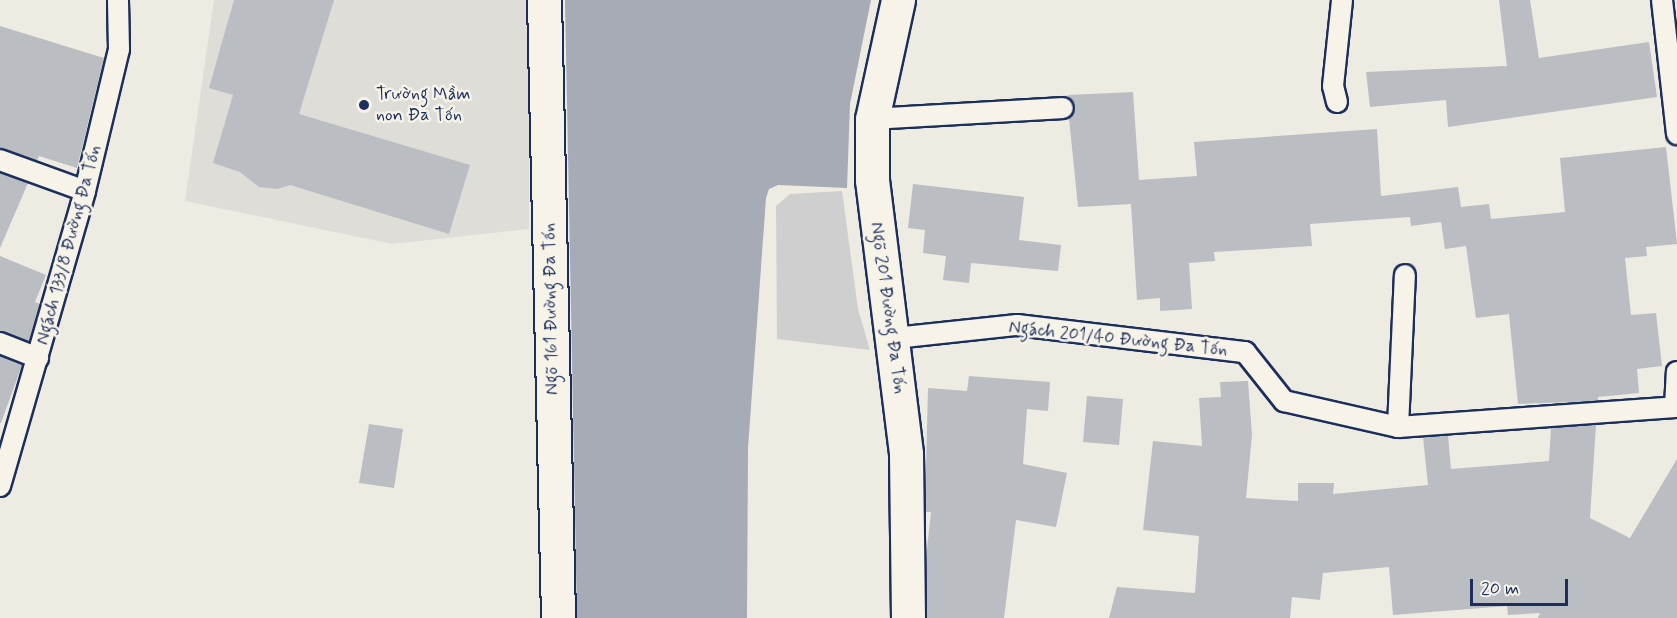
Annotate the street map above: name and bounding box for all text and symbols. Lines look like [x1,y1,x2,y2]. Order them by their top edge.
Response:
place label: Trường Mầm non Đa Tốn [376,84,472,127]
marker: Trường Mầm non Đa Tốn [357,98,371,112]
street label: Ngách 133/8 Đường Đa Tốn [32,143,106,347]
street label: Ngõ 201 Đường Đa Tốn [865,221,911,395]
street label: Ngõ 161 Đường Đa Tốn [539,223,563,395]
street label: Ngách 201/40 Đường Đa Tốn [1008,317,1228,361]
scale bar [1473,567,1570,605]
text: 20 m [1481,577,1519,601]

